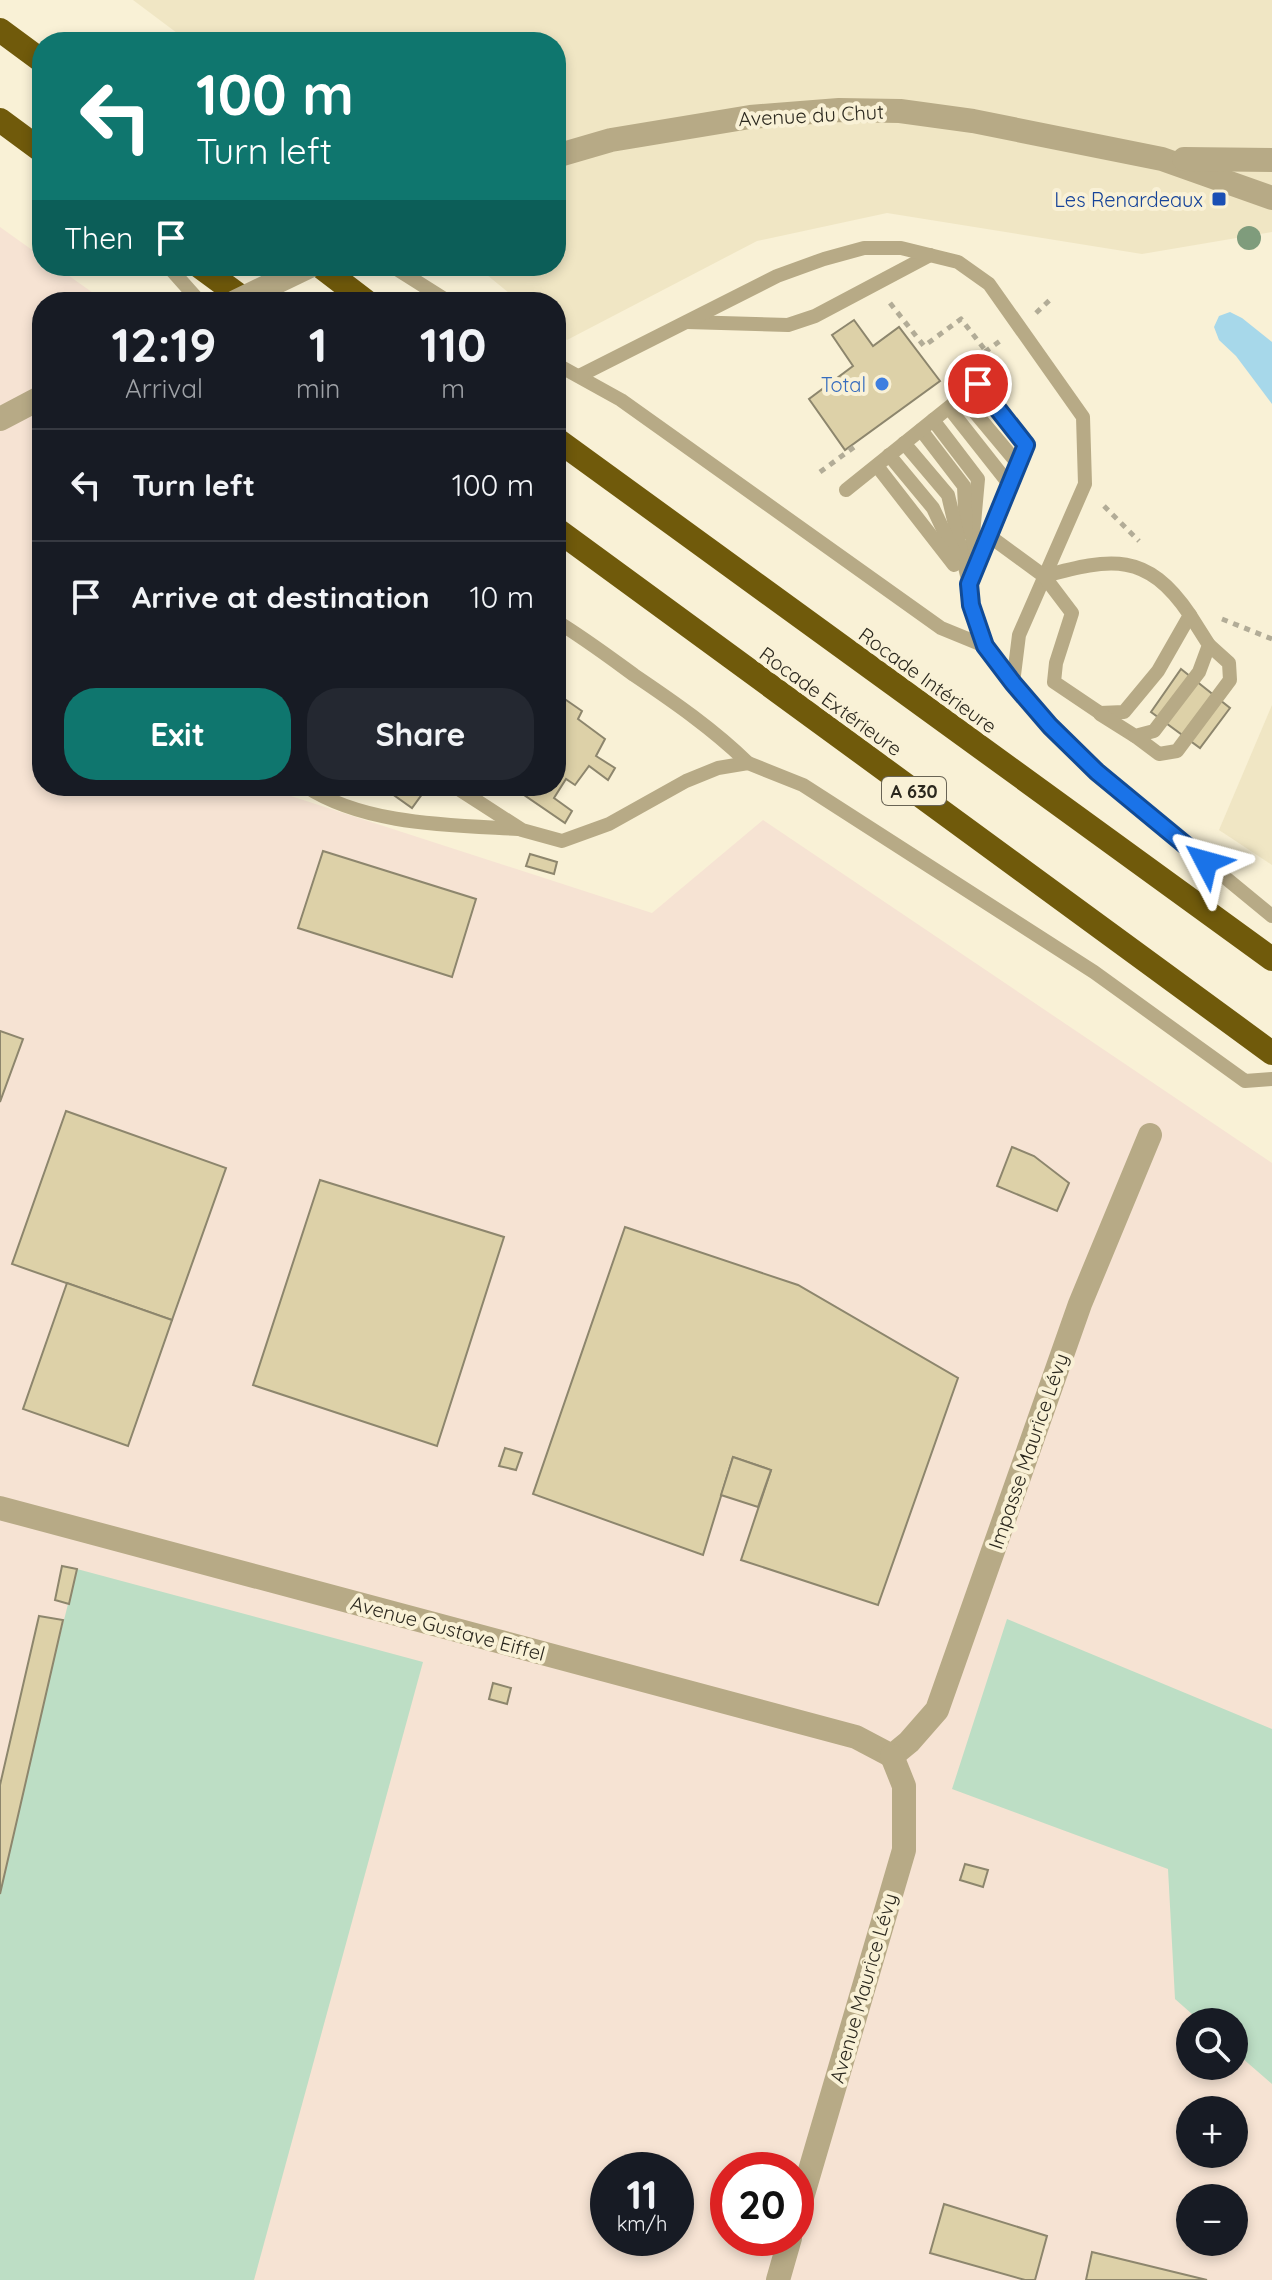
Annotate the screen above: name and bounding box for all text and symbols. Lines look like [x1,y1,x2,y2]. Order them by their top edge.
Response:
text: 100 m [196,59,354,129]
icon: left [64,64,168,168]
street label: Avenue du Chut [738,99,885,131]
text: Turn left [196,128,332,173]
place label: Les Renardeaux [1054,187,1203,212]
marker: Les Renardeaux [1210,190,1228,208]
icon: arrive [149,216,193,260]
text: Then [64,219,133,257]
text: 12:19 [111,314,216,374]
text: 1 [309,314,327,374]
text: 110 [420,314,487,374]
pin [944,350,1012,418]
icon: arrive [956,362,1000,406]
text: Arrival [125,372,203,405]
text: min [296,372,340,405]
text: m [441,372,465,405]
place label: Total [821,372,866,397]
marker: Total [873,375,891,393]
icon: left [64,463,108,507]
text: Turn left [132,466,255,504]
text: 100 m [452,466,534,504]
icon: arrive [64,575,108,619]
text: Arrive at destination [132,578,430,616]
text: 10 m [470,578,534,616]
street label: Rocade Intérieure [854,622,1002,738]
street label: Rocade Extérieure [755,641,907,761]
button: Exit [64,688,291,780]
button: Share [307,688,534,780]
road number: A 630 [882,777,946,805]
position arrow [1164,820,1248,904]
street label: Impasse Maurice Lévy [983,1350,1073,1552]
street label: Avenue Gustave Eiffel [348,1590,548,1666]
street label: Avenue Maurice Lévy [824,1890,902,2086]
map controls [1176,2008,1248,2256]
button: search [1176,2008,1248,2080]
button: + [1176,2096,1248,2168]
speed limit sign: 20 [710,2152,814,2256]
text: 11 [626,2169,658,2219]
button: − [1176,2184,1248,2256]
text: km/h [617,2211,667,2236]

